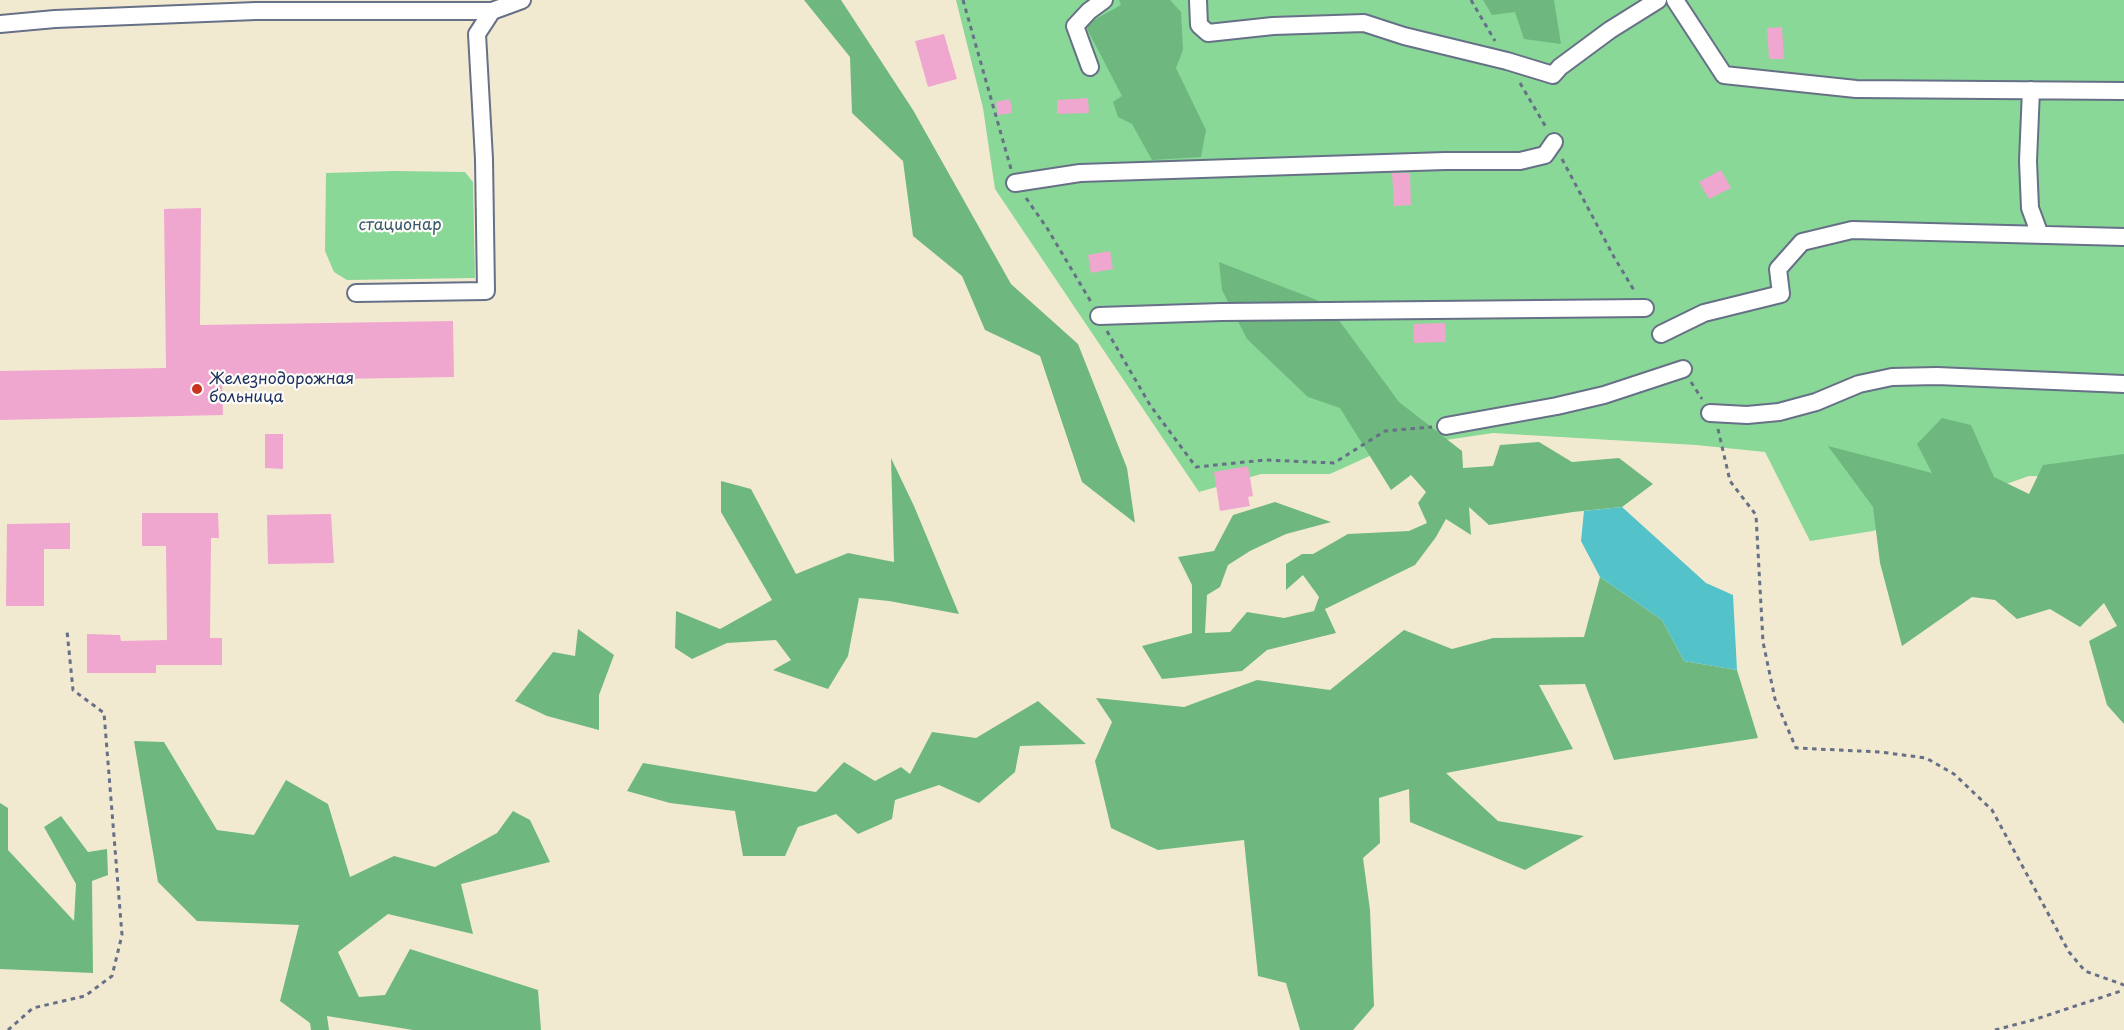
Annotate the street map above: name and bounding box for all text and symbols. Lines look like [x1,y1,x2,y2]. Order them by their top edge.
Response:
park label: стационар [358,216,442,236]
place label: Железнодорожная больница [209,370,354,408]
marker: Железнодорожная больница [190,382,204,396]

